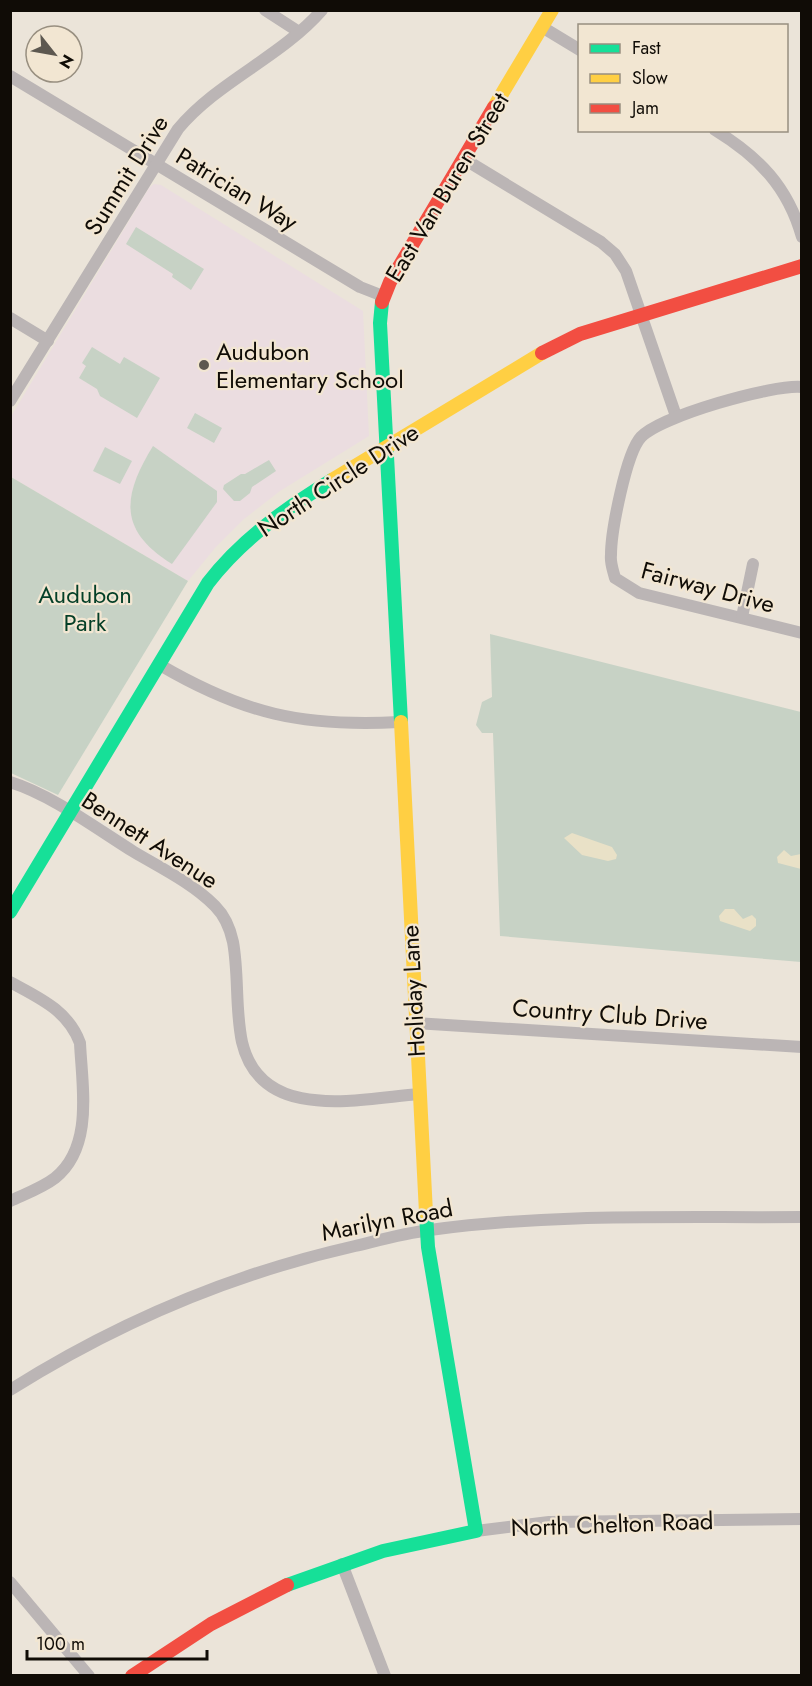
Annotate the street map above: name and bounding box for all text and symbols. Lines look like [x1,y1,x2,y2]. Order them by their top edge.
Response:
north arrow [24,24,84,84]
legend [578,24,788,132]
text: Fast [632,35,661,61]
text: N [53,50,80,73]
text: Slow [632,65,669,91]
street label: East Van Buren Street [377,85,518,288]
text: Jam [630,95,659,121]
street label: Summit Drive [75,108,177,242]
street label: Patrician Way [169,139,305,239]
place label: Audubon Elementary School [216,334,404,397]
marker: Audubon Elementary School [197,358,211,372]
street label: North Circle Drive [250,415,426,545]
street label: Fairway Drive [637,552,779,622]
park label: Audubon Park [38,577,132,640]
street label: Bennett Avenue [75,783,225,897]
street label: Holiday Lane [392,924,434,1058]
street label: Country Club Drive [511,990,709,1038]
street label: Marilyn Road [318,1190,456,1250]
street label: North Chelton Road [510,1503,714,1545]
scale bar [27,1623,207,1661]
text: 100 m [36,1631,85,1657]

